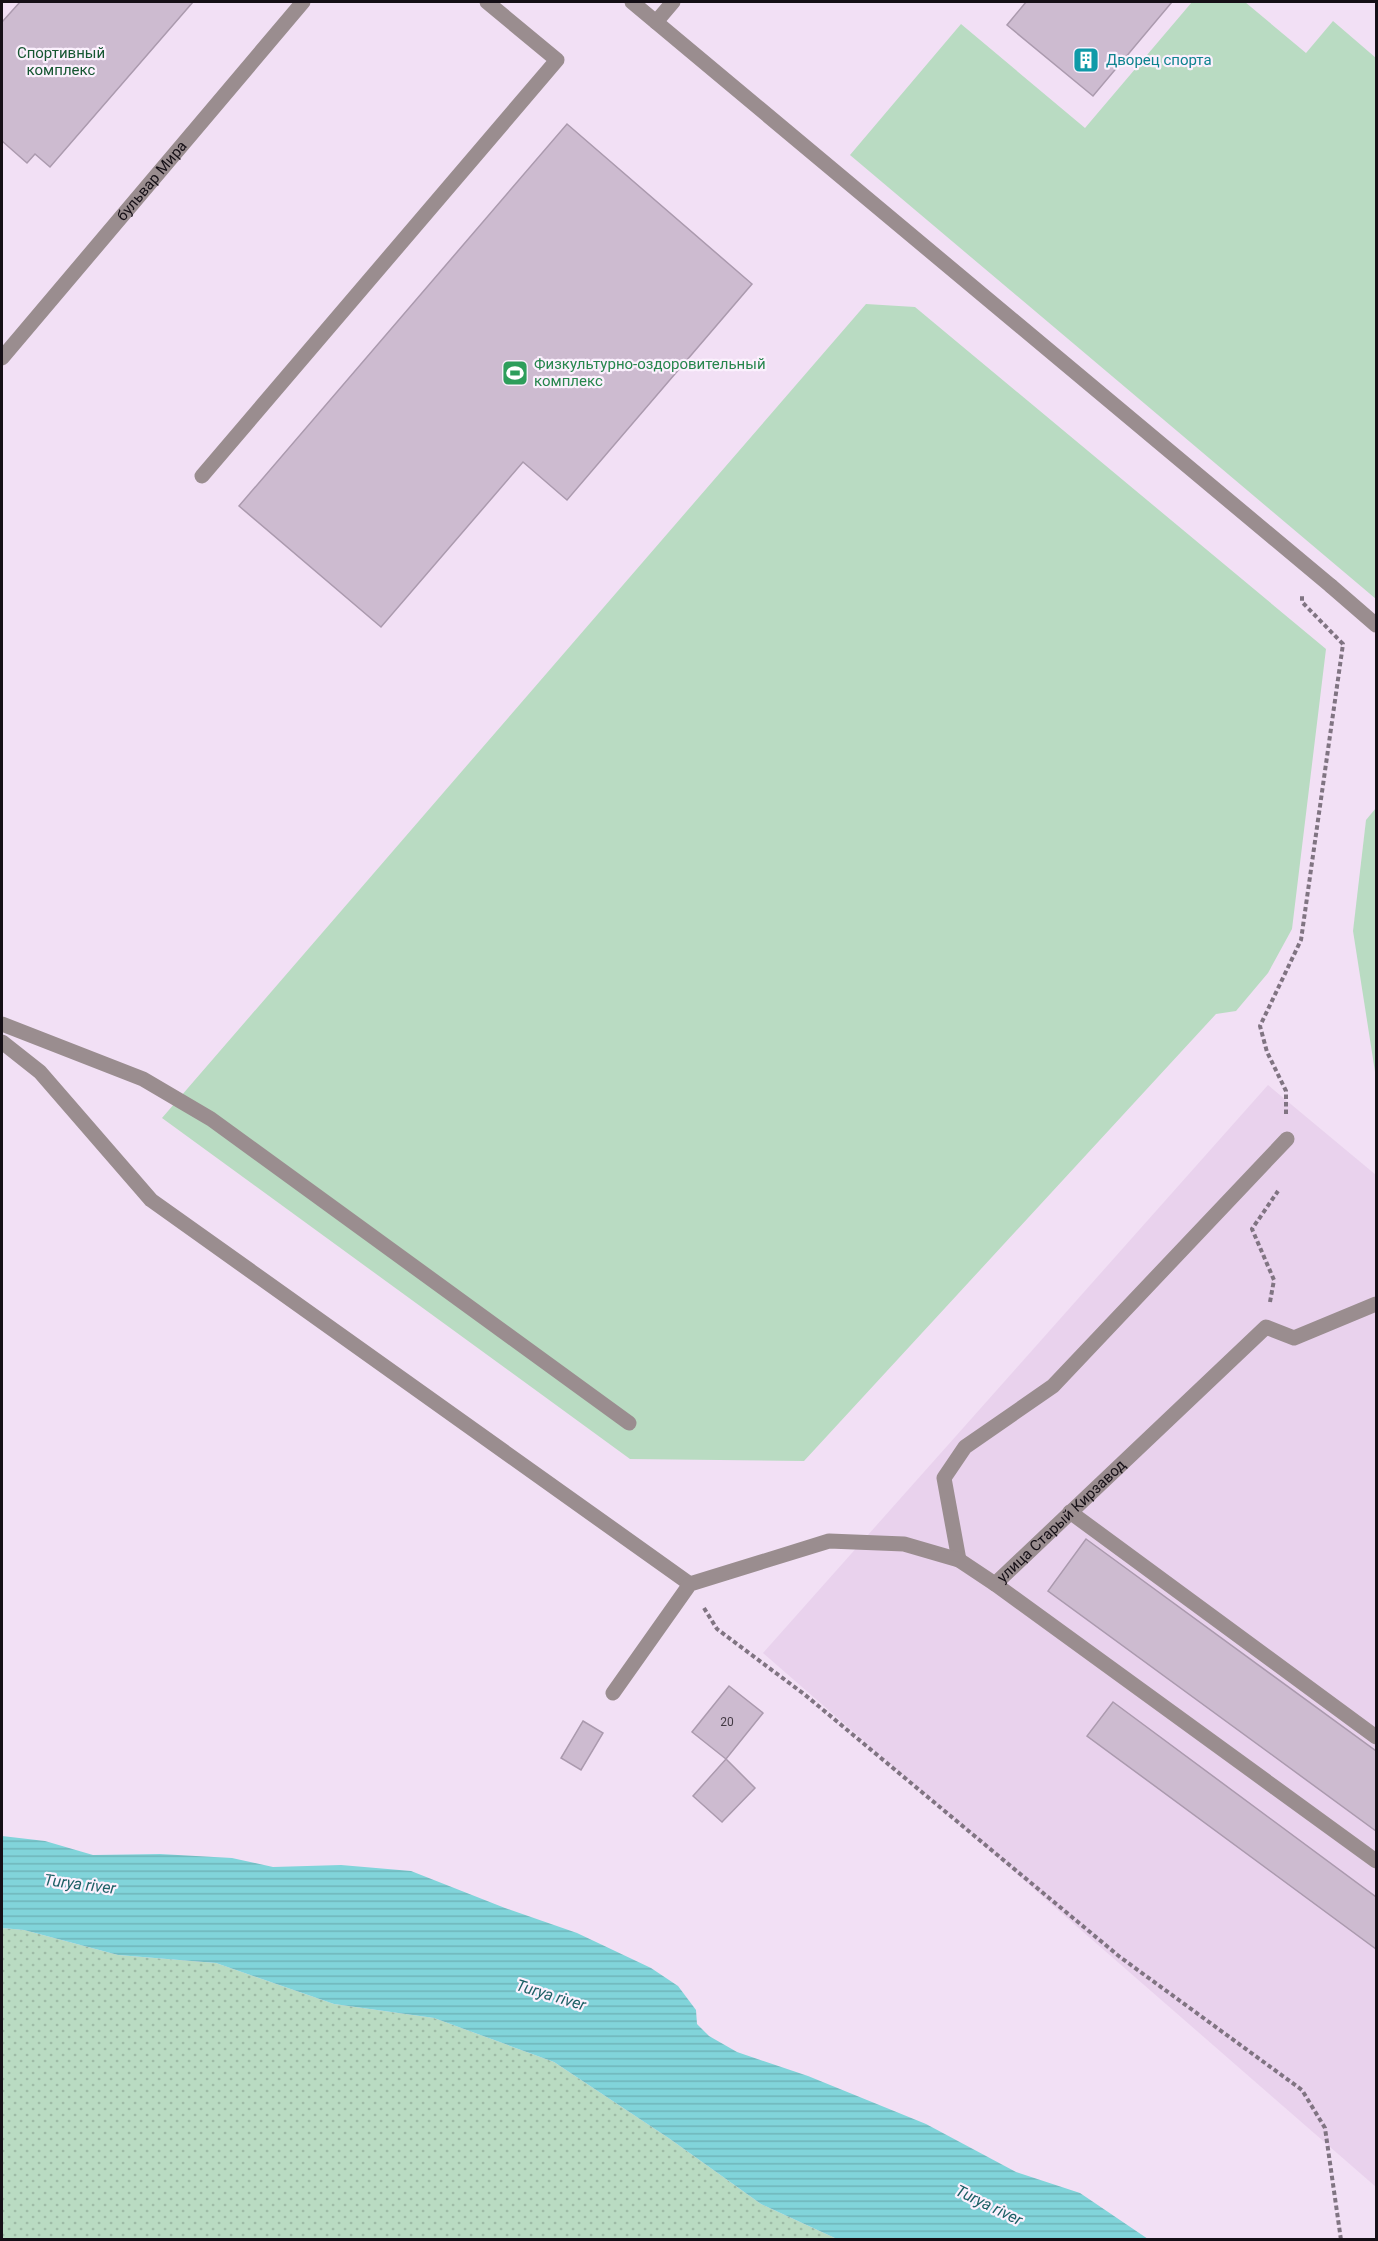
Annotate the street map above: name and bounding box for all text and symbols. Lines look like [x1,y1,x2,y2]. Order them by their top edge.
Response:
park label: Спортивный комплекс [17,44,105,79]
building icon: Дворец спорта [1071,45,1101,75]
place label: Дворец спорта [1106,51,1212,69]
street label: бульвар Мира [113,137,191,225]
place label: Физкультурно-оздоровительный комплекс [534,355,766,390]
sports icon: Физкультурно-оздоровительный комплекс [500,358,530,388]
street label: улица Старый Кирзавод [993,1456,1129,1586]
house number: 20 [720,1715,734,1729]
water label: Turya river [43,1870,118,1898]
water label: Turya river [514,1975,589,2015]
water label: Turya river [952,2181,1026,2230]

